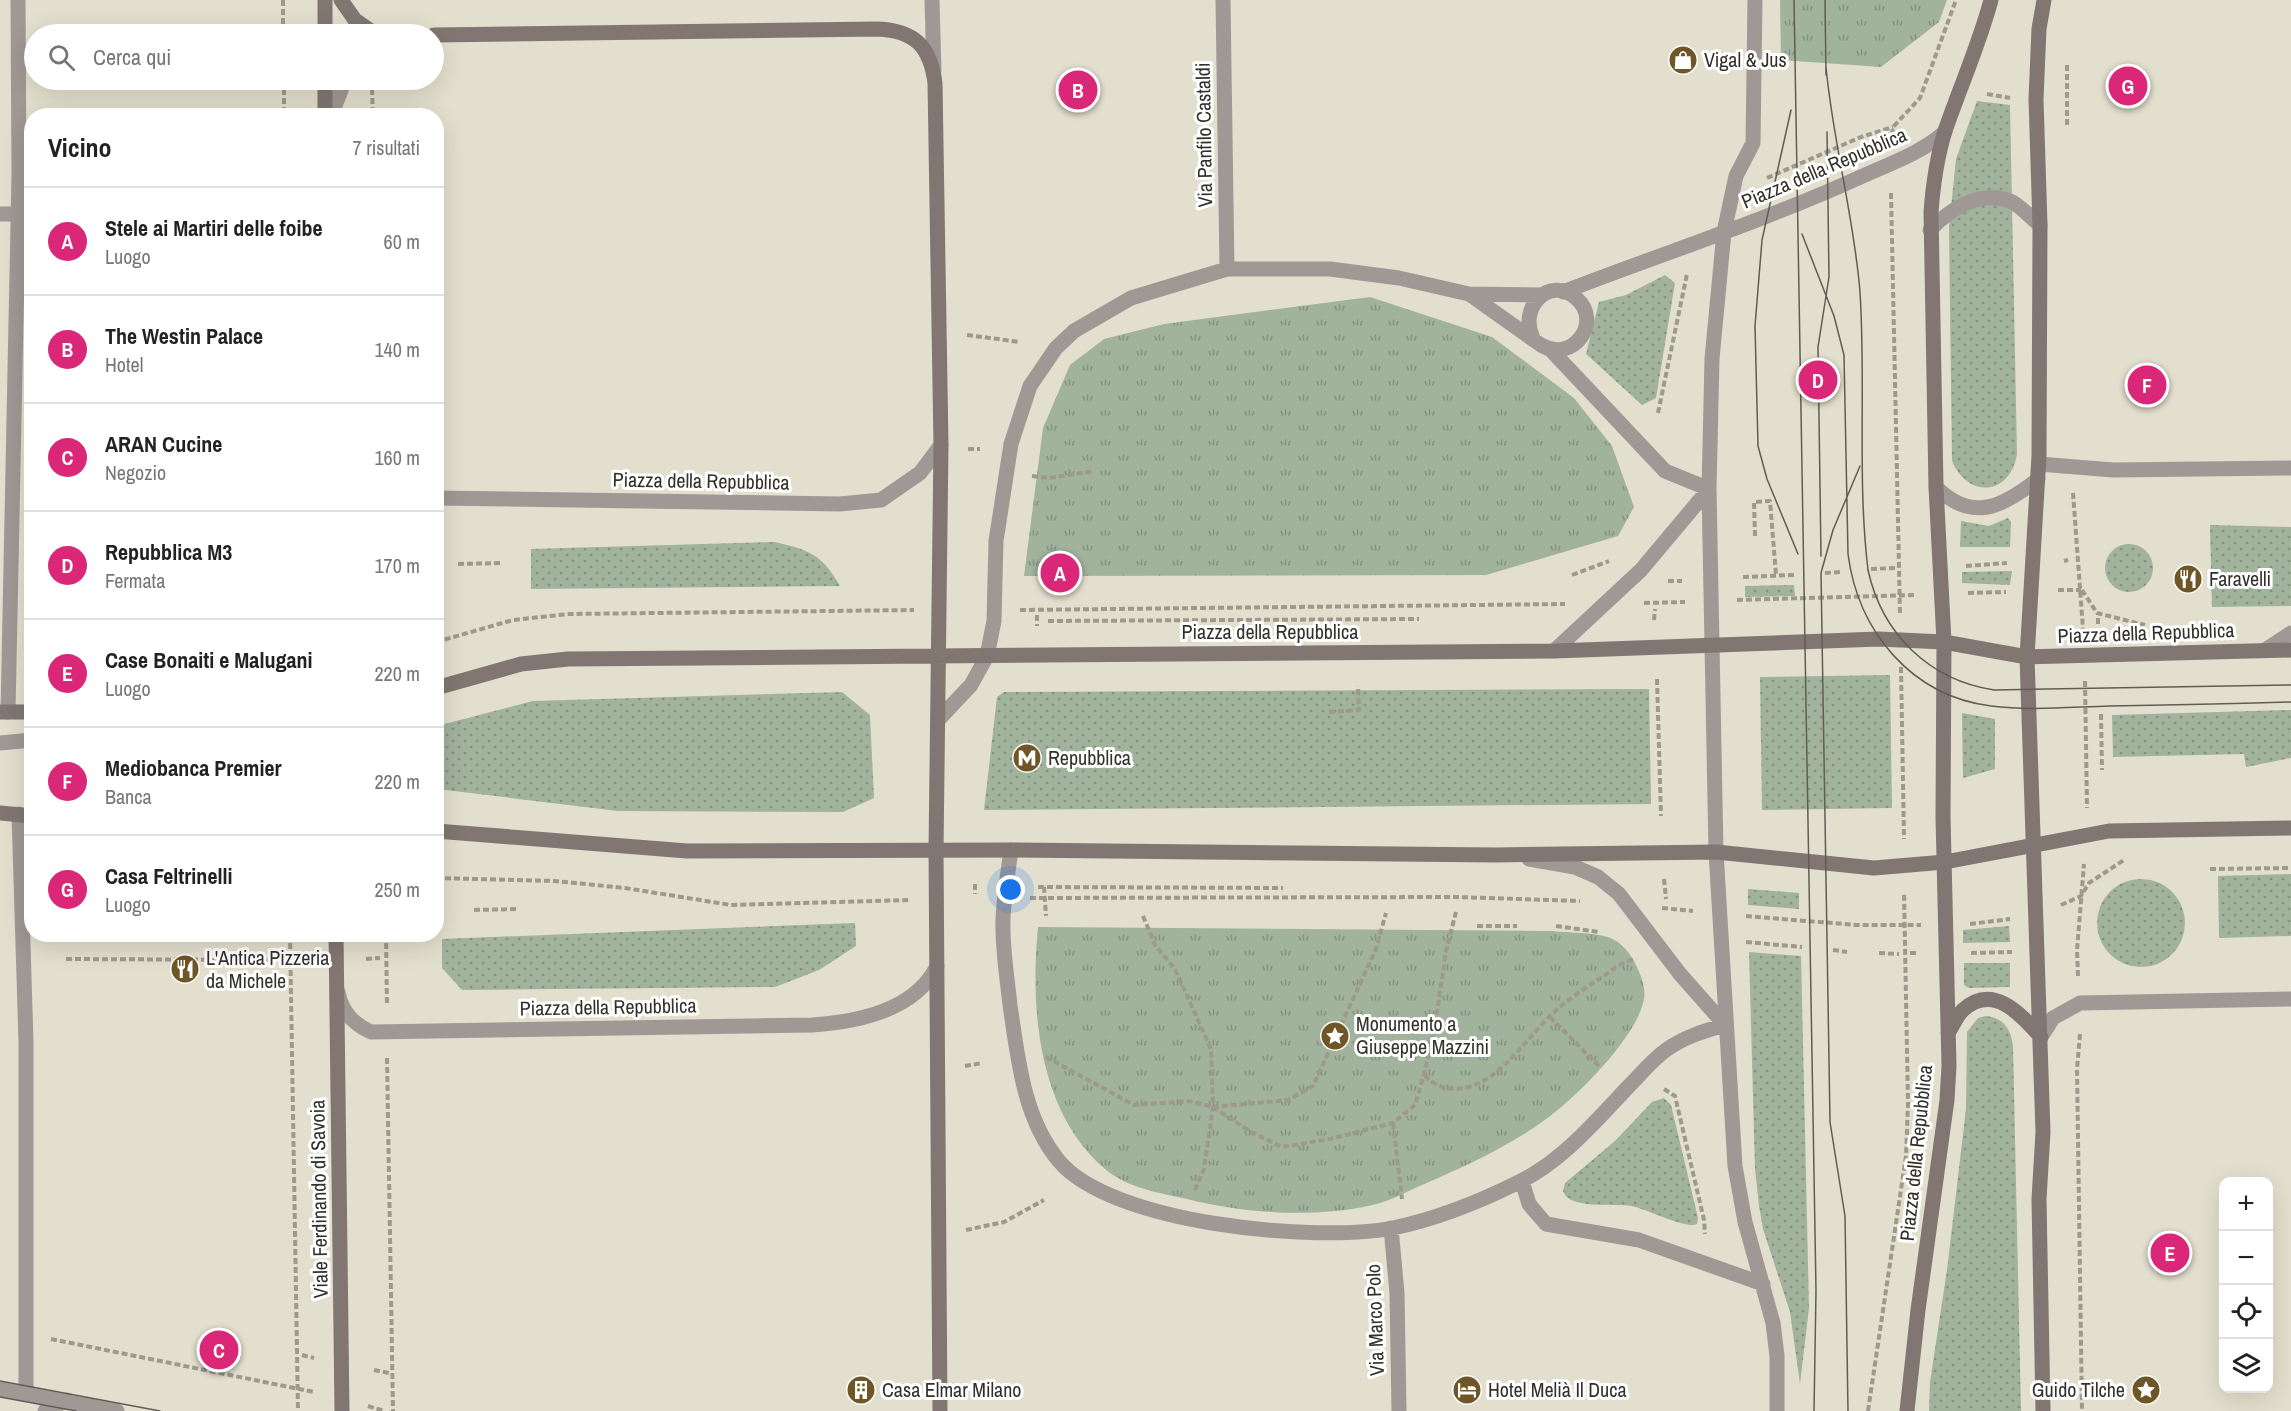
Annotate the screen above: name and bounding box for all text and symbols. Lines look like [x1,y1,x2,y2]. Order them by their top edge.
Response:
search box [24,24,444,90]
icon: search [45,41,78,74]
text: Cerca qui [93,42,171,72]
shop icon: Vigal & Jus [1667,44,1699,76]
place label: Vigal & Jus [1704,46,1787,73]
street label: Via Panfilo Castaldi [1189,62,1218,208]
pin: G [2108,64,2148,109]
pin: B [1058,68,1098,112]
street label: Piazza della Repubblica [1737,121,1910,215]
text: Vicino [48,130,112,165]
text: 7 risultati [353,134,420,161]
text: Stele ai Martiri delle foibe [105,213,323,243]
text: A [62,228,73,255]
text: 60 m [384,228,420,255]
text: Luogo [105,243,151,270]
text: The Westin Palace [105,321,263,351]
text: B [62,336,73,363]
text: 140 m [374,336,420,363]
text: Hotel [105,351,143,378]
pin: D [1798,358,1838,403]
pin: F [2128,362,2166,408]
text: ARAN Cucine [105,429,222,459]
text: C [62,444,73,471]
text: 160 m [374,444,420,471]
text: Negozio [105,459,166,486]
street label: Piazza della Repubblica [612,465,790,496]
text: Repubblica M3 [105,537,232,567]
pin: A [1040,550,1080,596]
text: D [62,552,73,579]
text: 170 m [374,552,420,579]
restaurant icon: Faravelli [2172,563,2204,595]
place label: Faravelli [2209,565,2271,592]
text: Fermata [105,567,165,594]
street label: Piazza della Repubblica [2057,616,2235,649]
street label: Piazza della Repubblica [1182,618,1358,645]
text: Case Bonaiti e Malugani [105,645,313,675]
text: E [62,660,73,687]
text: 220 m [374,660,420,687]
text: Luogo [105,675,151,702]
metro station icon: Repubblica [1011,742,1043,774]
place label: Repubblica [1048,744,1131,771]
text: Mediobanca Premier [105,753,281,783]
text: F [62,768,73,795]
text: 220 m [374,768,420,795]
text: Banca [105,783,152,810]
text: Casa Feltrinelli [105,861,232,891]
your location [996,875,1025,904]
text: G [61,876,74,903]
text: 250 m [374,876,420,903]
text: Luogo [105,891,151,918]
place label: L'Antica Pizzeria da Michele [206,944,329,994]
restaurant icon: L'Antica Pizzeria da Michele [169,953,201,985]
street label: Piazza della Repubblica [519,991,697,1022]
place label: Monumento a Giuseppe Mazzini [1356,1010,1489,1060]
place icon: Monumento a Giuseppe Mazzini [1319,1020,1351,1052]
street label: Piazza della Repubblica [1893,1064,1938,1242]
street label: Viale Ferdinando di Savoia [303,1099,334,1299]
map controls [2219,1177,2273,1393]
button: + [2219,1177,2273,1231]
pin: E [2150,1230,2190,1276]
button: − [2219,1231,2273,1285]
street label: Via Marco Polo [1359,1264,1390,1376]
button: locate [2219,1285,2273,1339]
pin: C [200,1328,238,1372]
button: layers [2219,1339,2273,1393]
building icon: Casa Elmar Milano [845,1374,877,1406]
hotel icon: Hotel Melià Il Duca [1451,1374,1483,1406]
place icon: Guido Tilche [2130,1374,2162,1406]
place label: Casa Elmar Milano [882,1376,1021,1403]
place label: Hotel Melià Il Duca [1488,1376,1627,1403]
place label: Guido Tilche [2032,1376,2125,1403]

